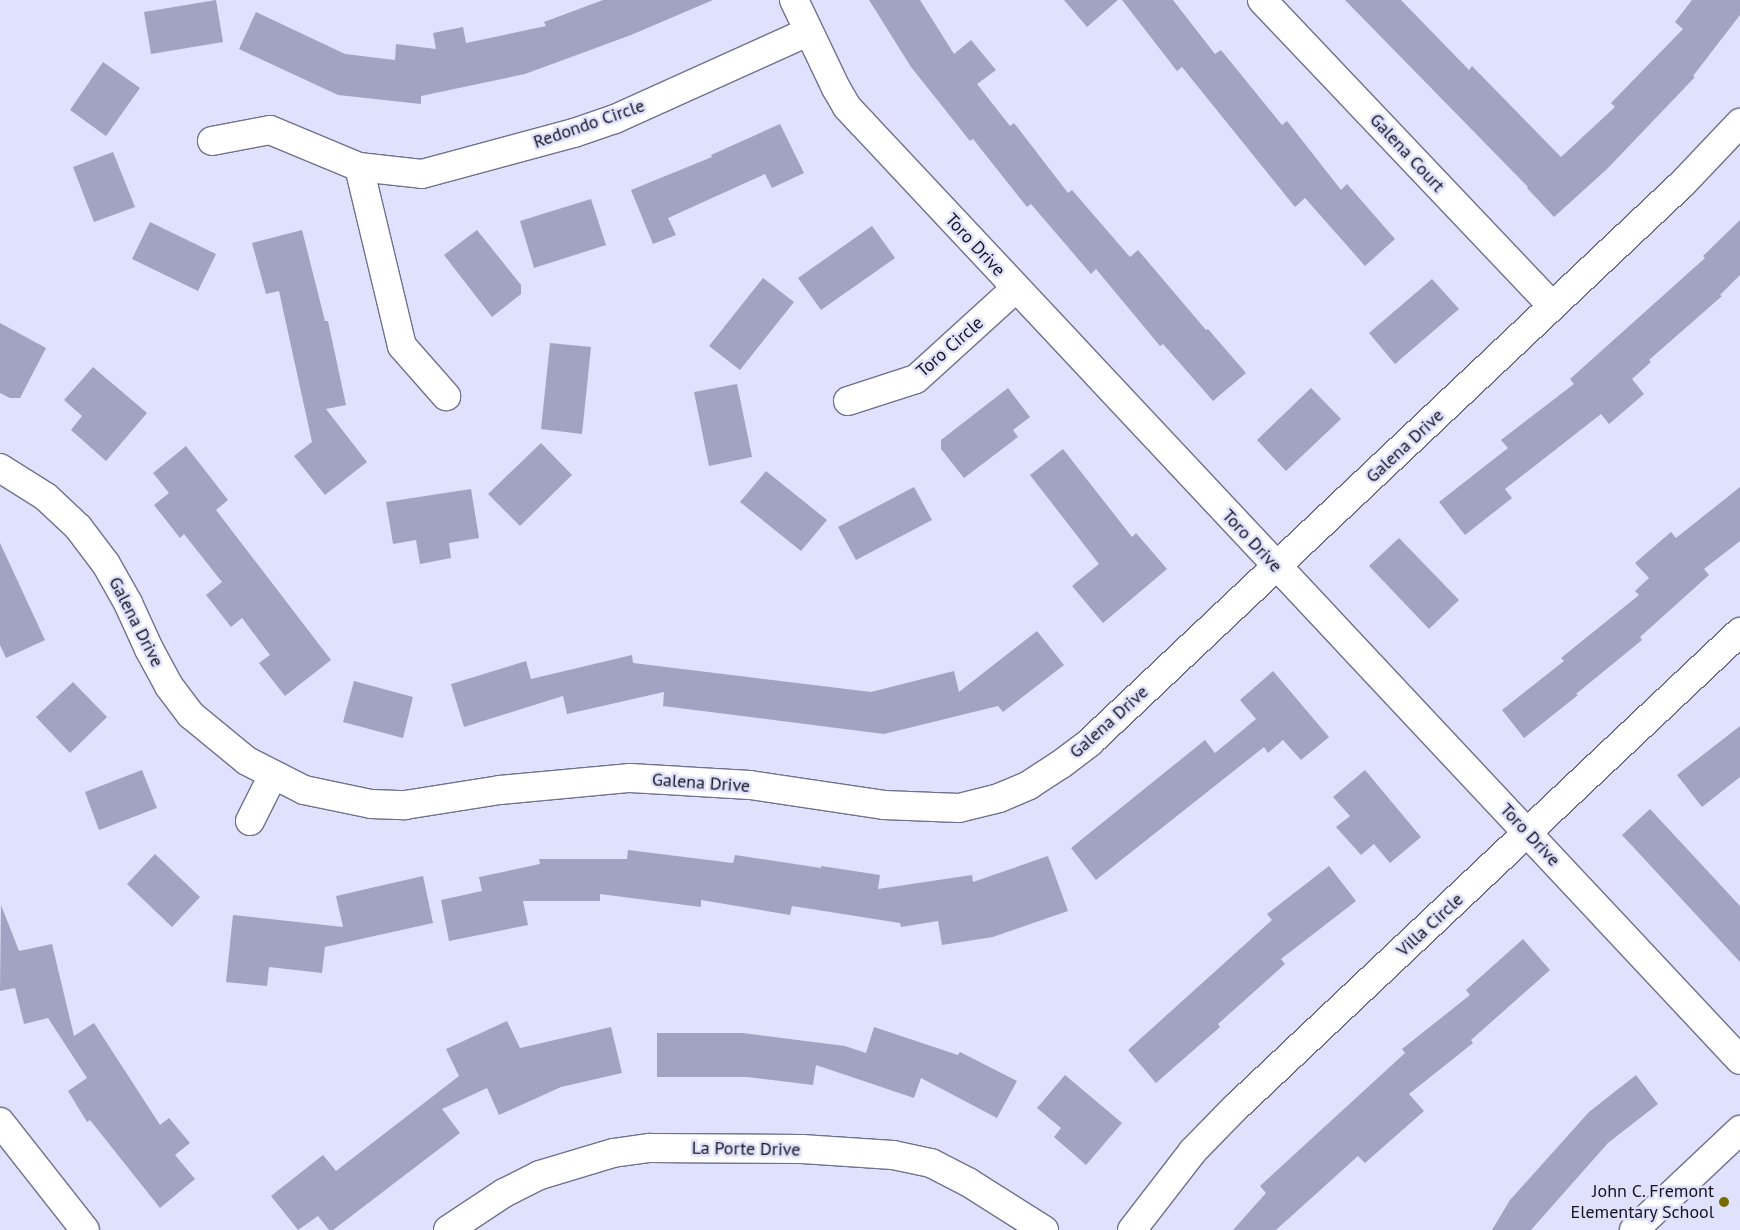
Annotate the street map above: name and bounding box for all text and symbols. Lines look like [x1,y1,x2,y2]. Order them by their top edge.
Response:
street label: Redondo Circle [531,95,647,153]
street label: Galena Court [1365,109,1449,197]
street label: Toro Drive [940,209,1010,281]
street label: Toro Circle [912,312,988,382]
street label: Galena Drive [1362,405,1448,487]
street label: Toro Drive [1217,505,1287,577]
street label: Galena Drive [104,573,168,671]
street label: Galena Drive [1065,681,1153,763]
street label: Galena Drive [651,769,751,797]
street label: Toro Drive [1495,799,1565,871]
street label: Villa Circle [1392,889,1468,961]
street label: La Porte Drive [692,1137,800,1161]
place label: John C. Fremont Elementary School [1570,1181,1714,1224]
marker: John C. Fremont Elementary School [1718,1196,1730,1208]

